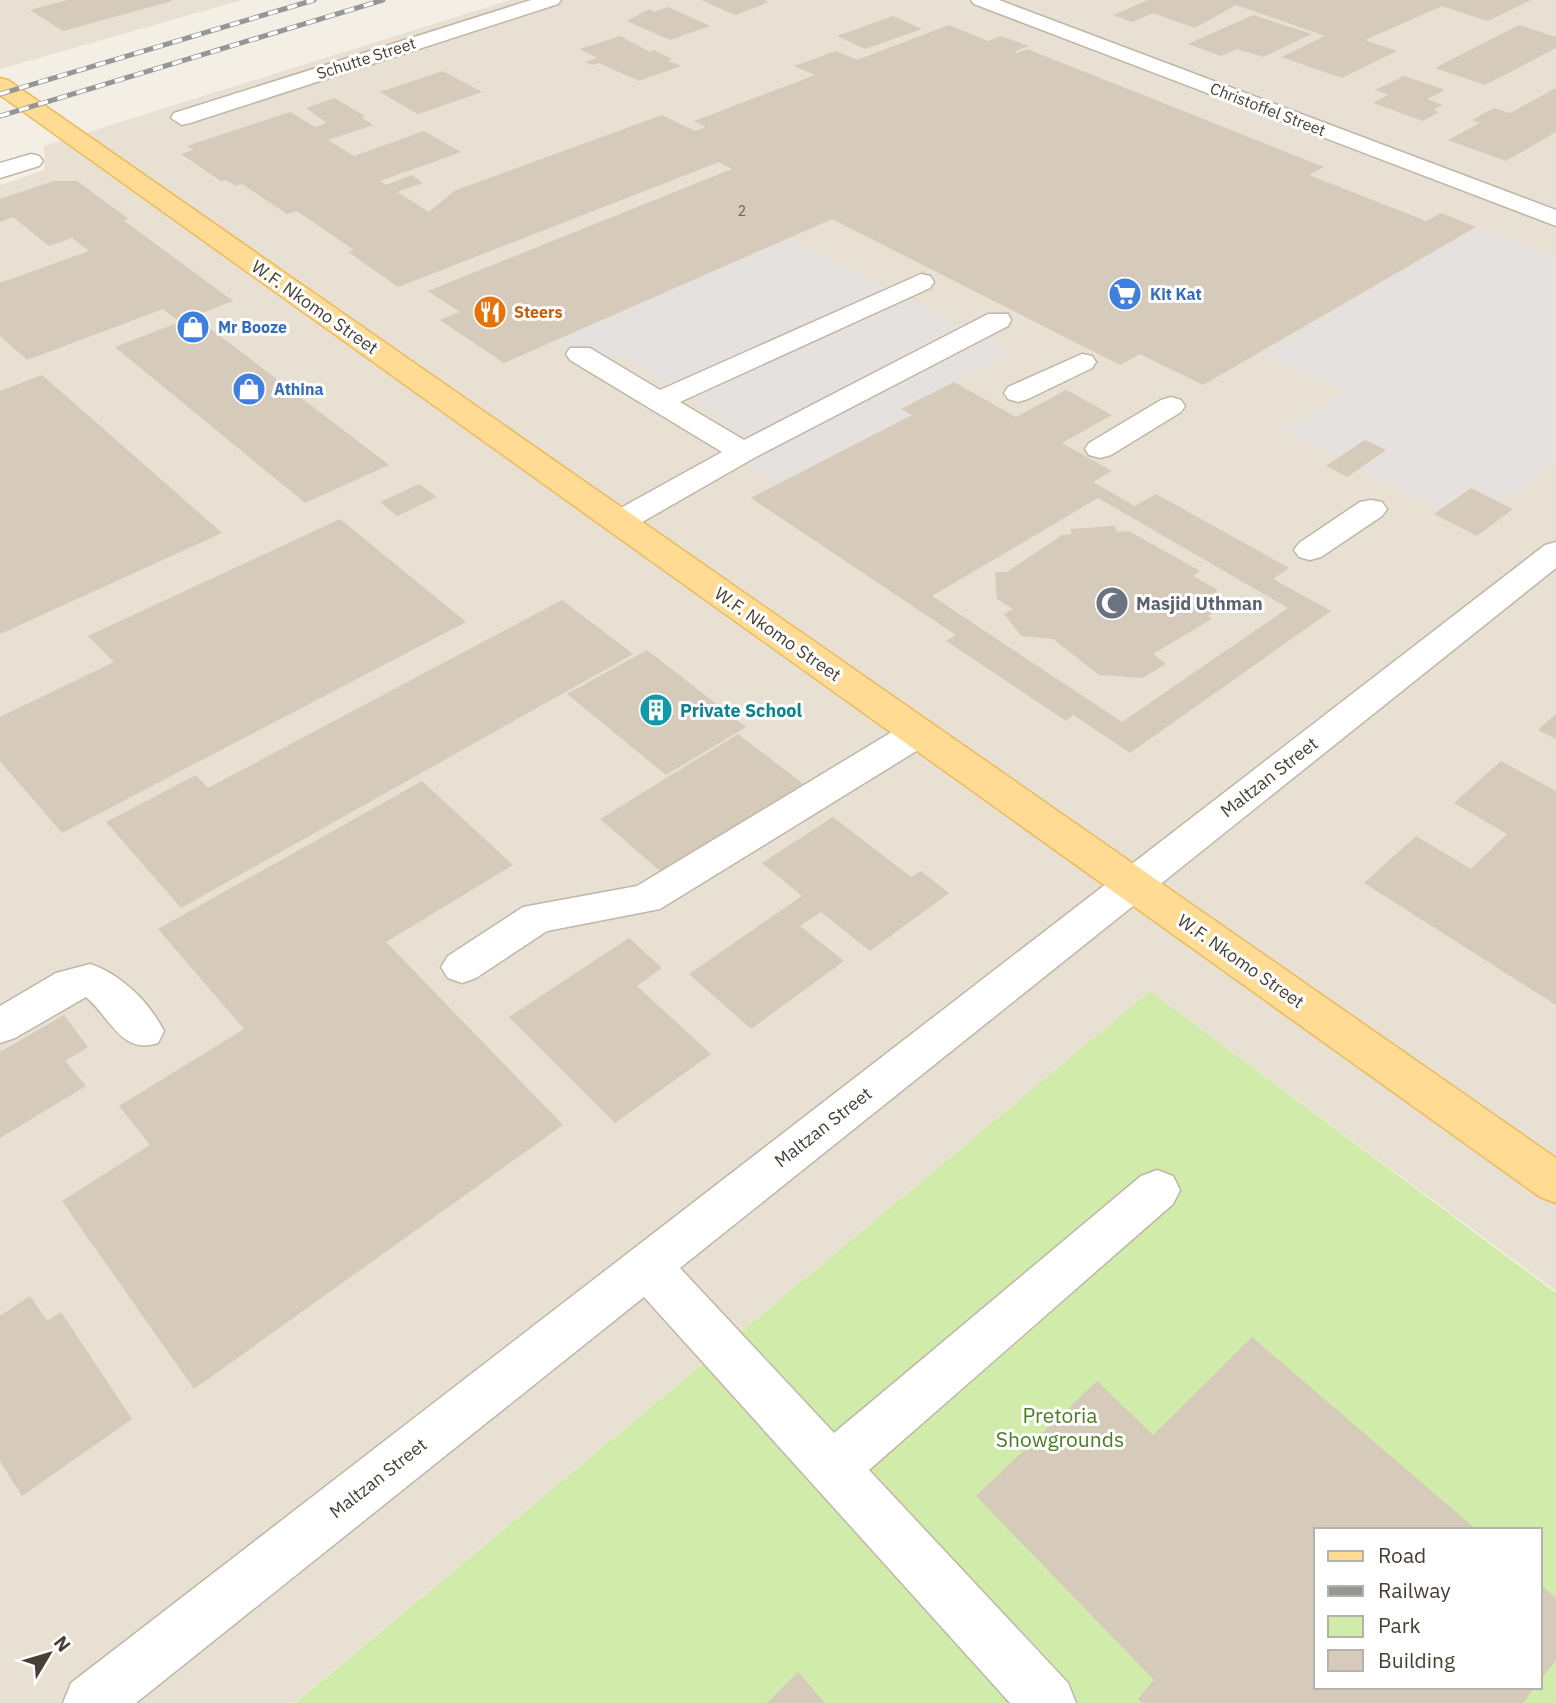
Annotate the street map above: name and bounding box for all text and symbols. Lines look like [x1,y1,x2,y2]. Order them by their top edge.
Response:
street label: Schutte Street [314,33,418,83]
street label: Christoffel Street [1207,78,1329,140]
house number: 2 [738,202,746,220]
street label: W.F. Nkomo Street [247,255,383,359]
supermarket icon: Kit Kat [1106,275,1144,313]
place label: Kit Kat [1150,284,1202,304]
restaurant icon: Steers [471,293,509,331]
place label: Steers [514,302,562,322]
shop icon: Mr Booze [174,308,212,346]
place label: Mr Booze [218,317,287,337]
shop icon: Athina [230,370,268,408]
place label: Athina [274,379,324,399]
street label: W.F. Nkomo Street [710,582,846,686]
mosque icon: Masjid Uthman [1093,584,1131,622]
place label: Masjid Uthman [1136,592,1263,615]
building icon: Private School [637,691,675,729]
place label: Private School [680,699,802,722]
street label: Maltzan Street [1216,732,1322,822]
street label: W.F. Nkomo Street [1173,909,1309,1013]
street label: Maltzan Street [770,1082,876,1172]
park label: Pretoria Showgrounds [996,1401,1124,1453]
street label: Maltzan Street [325,1433,431,1523]
legend [1314,1528,1542,1689]
text: Road [1378,1541,1426,1569]
text: Railway [1378,1576,1451,1604]
text: Park [1378,1611,1421,1639]
north arrow [14,1619,84,1689]
text: N [49,1631,76,1656]
text: Building [1378,1646,1455,1674]

